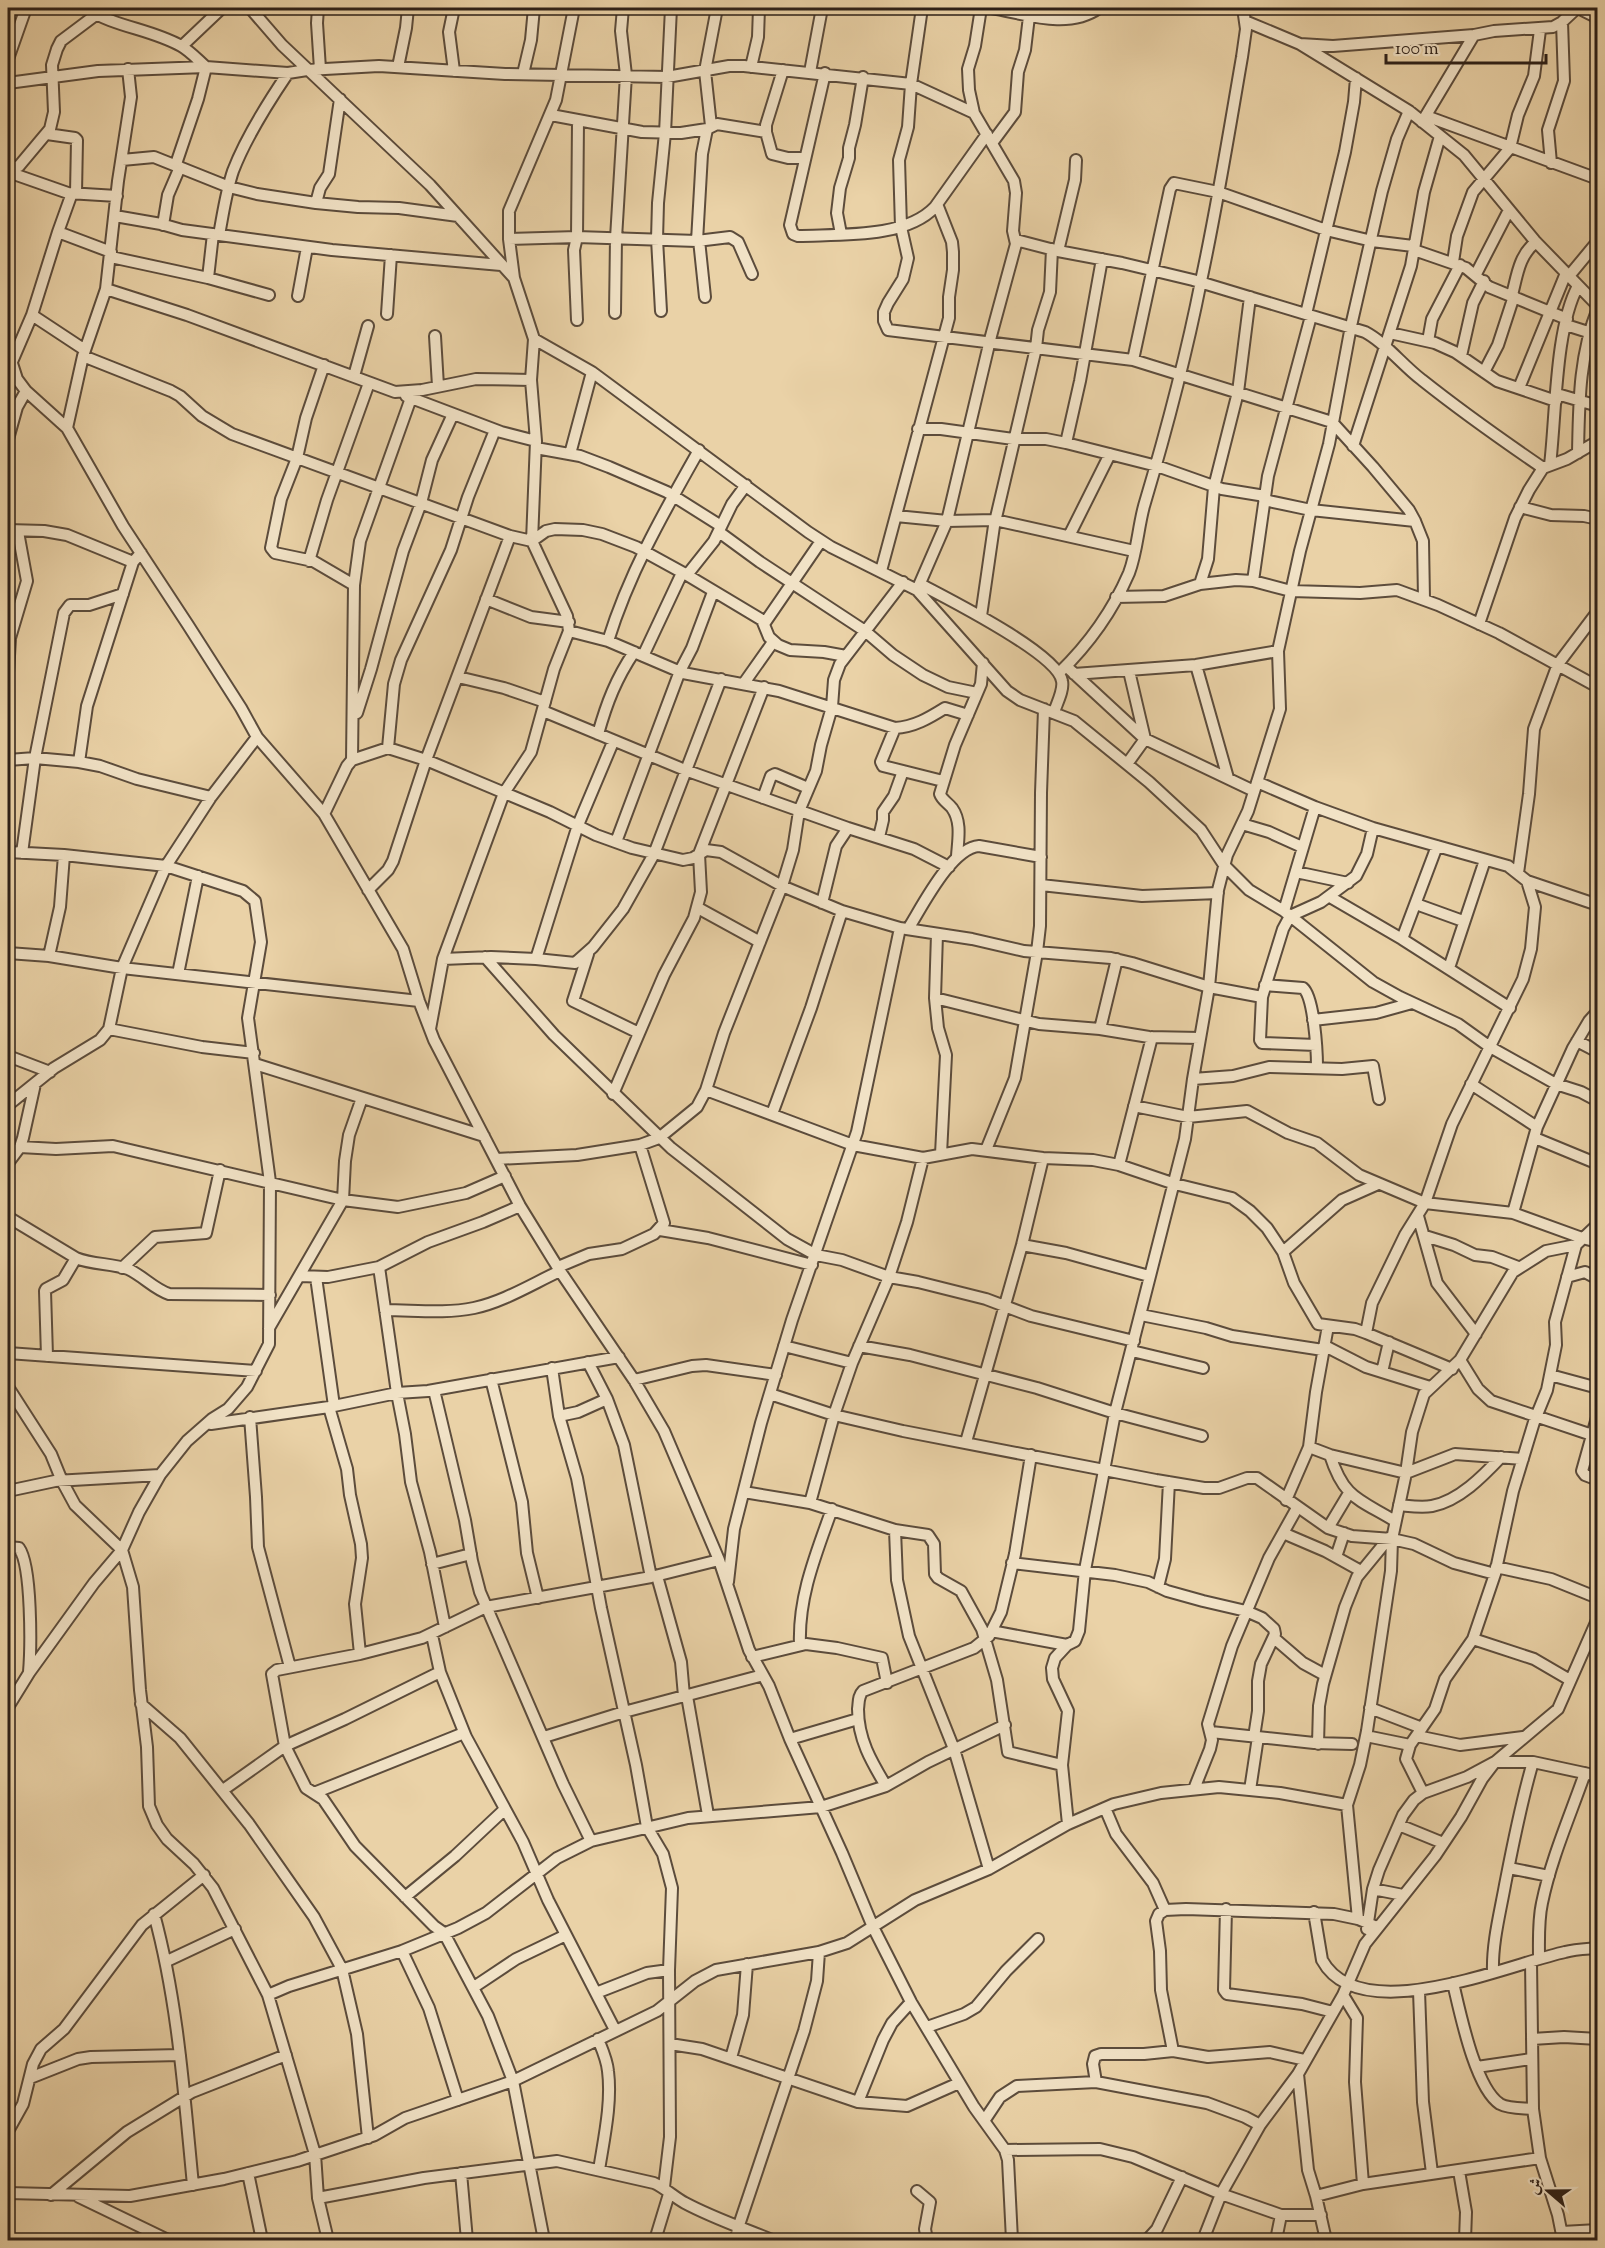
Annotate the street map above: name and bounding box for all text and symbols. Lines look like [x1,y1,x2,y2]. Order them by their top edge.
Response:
scale bar [1386,27,1546,65]
text: 100 m [1395,37,1439,63]
north arrow [1518,2161,1578,2221]
text: ش [1523,2175,1550,2198]

